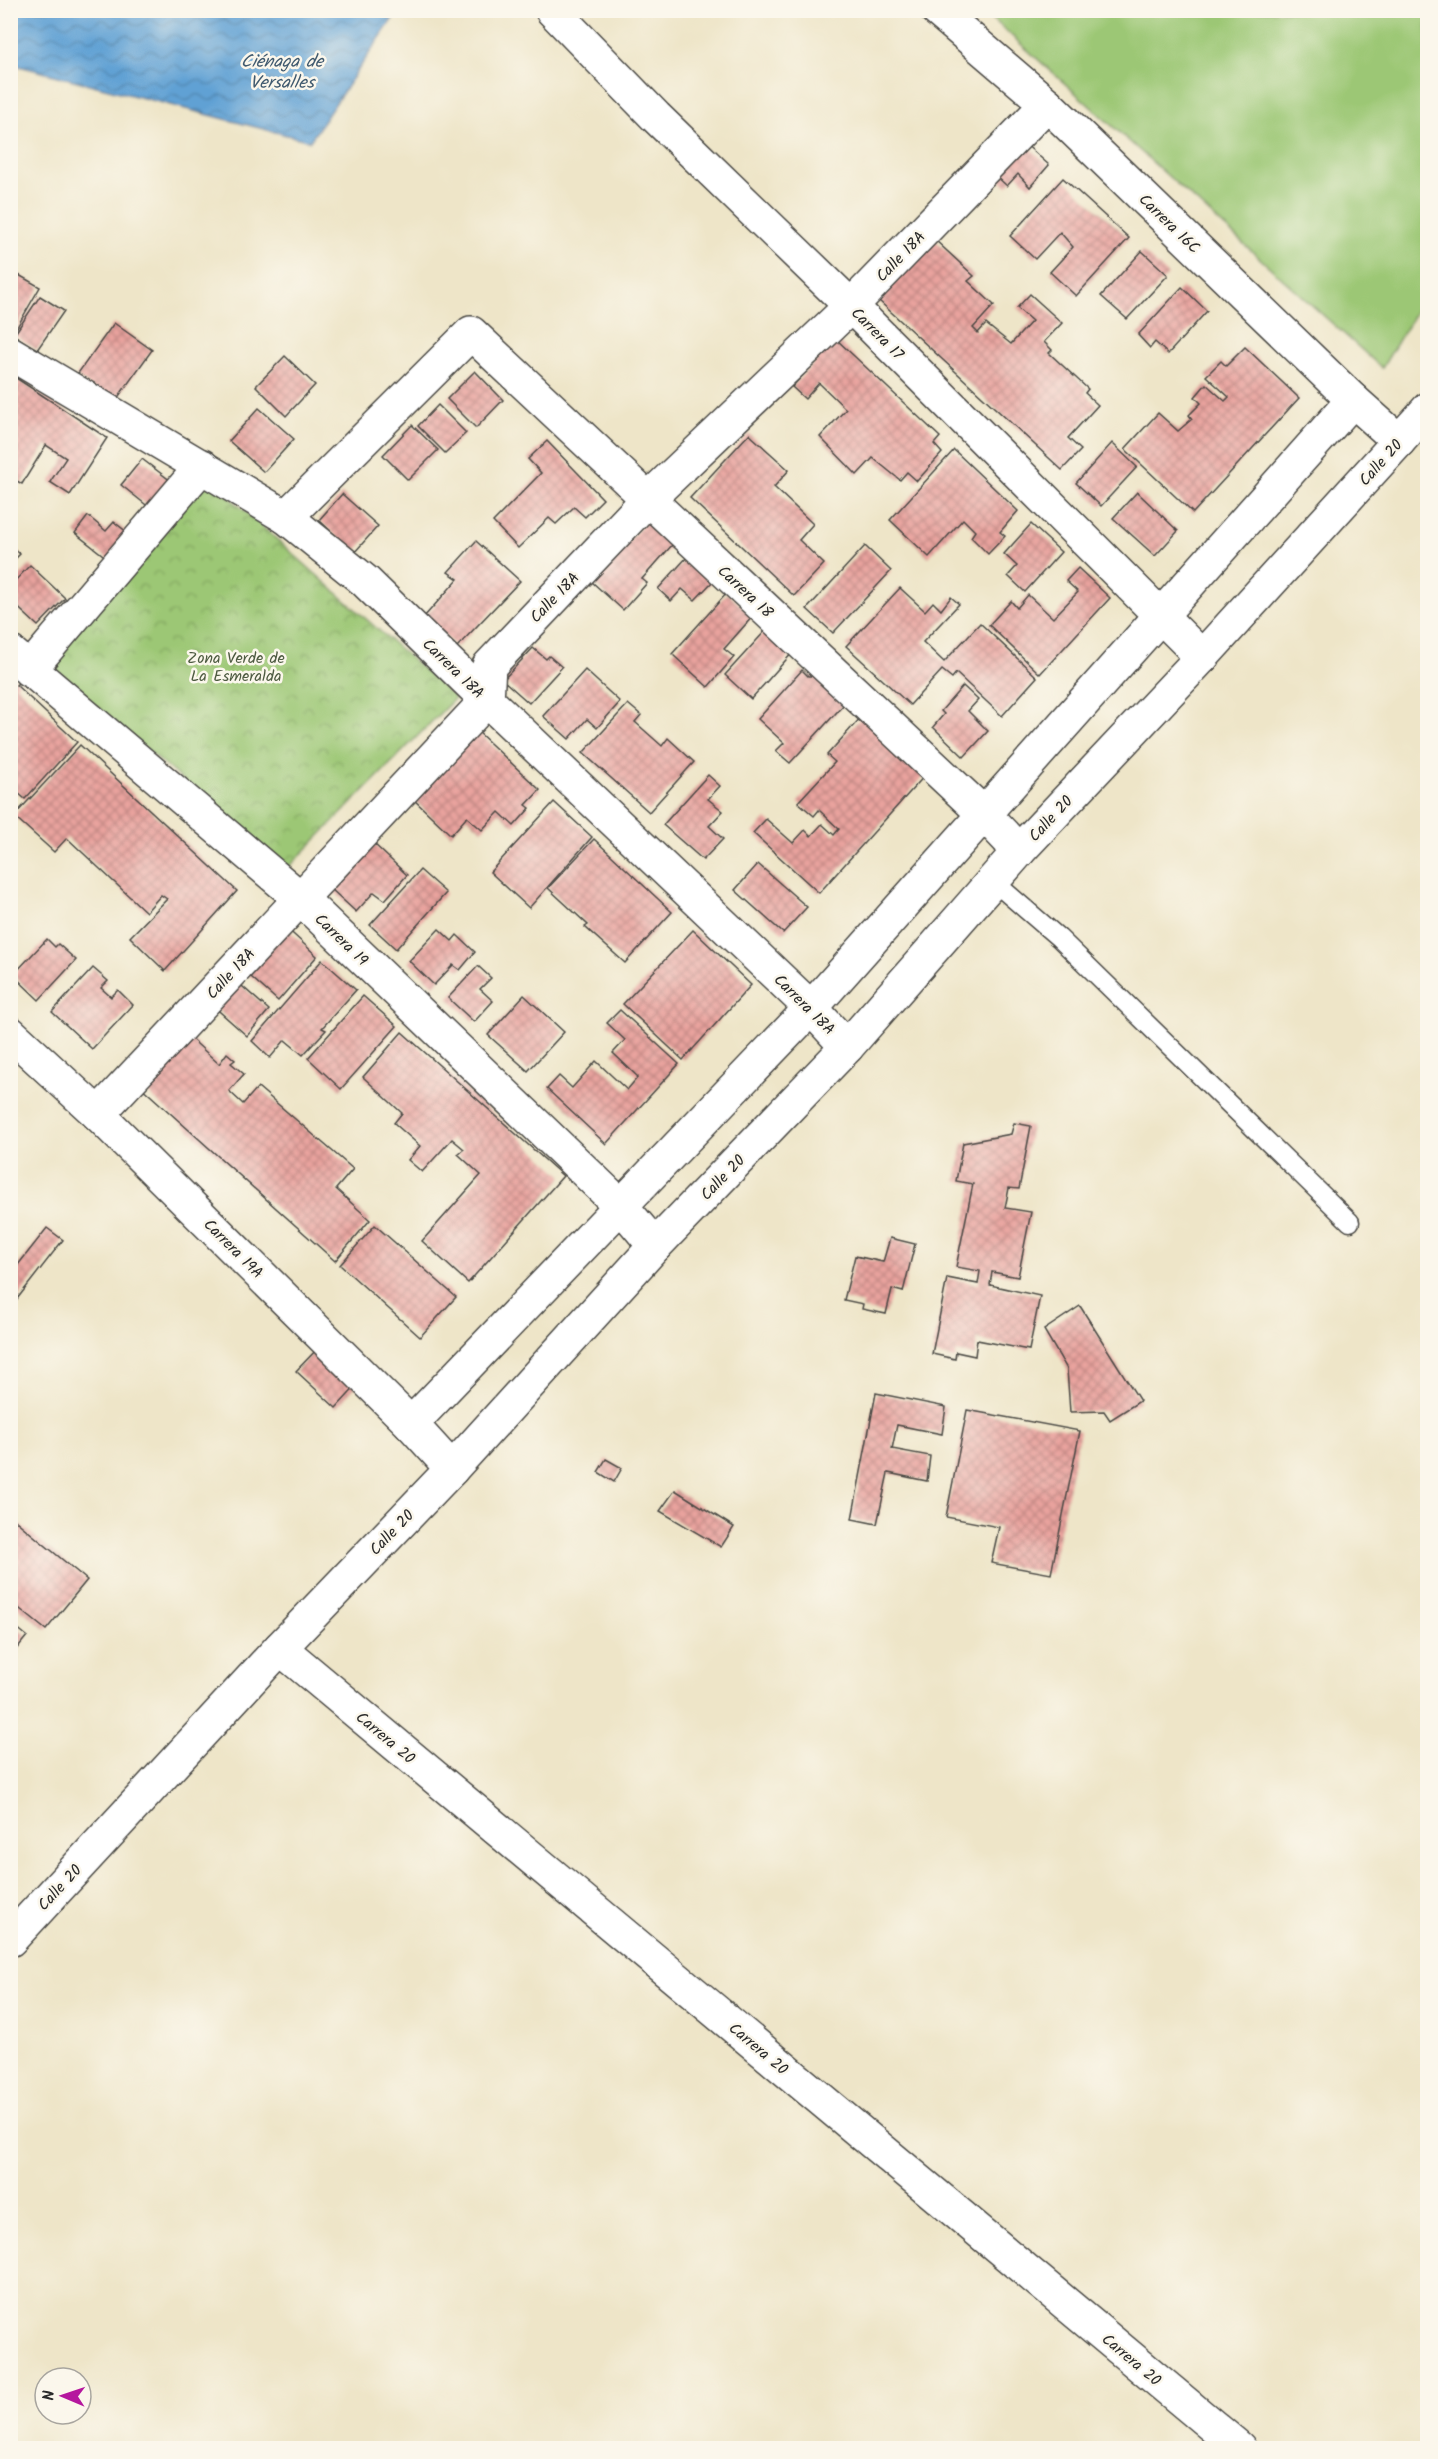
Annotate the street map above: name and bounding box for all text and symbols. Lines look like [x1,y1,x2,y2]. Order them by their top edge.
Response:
water label: Ciénaga de Versalles [241,48,325,98]
street label: Carrera 16C [1132,188,1206,260]
street label: Calle 18A [870,226,932,288]
street label: Carrera 17 [845,302,910,367]
street label: Calle 20 [1353,434,1409,492]
street label: Carrera 18 [711,560,779,625]
street label: Calle 18A [524,567,586,629]
street label: Carrera 18A [416,633,490,706]
park label: Zona Verde de La Esmeralda [187,646,285,689]
street label: Calle 20 [1023,790,1079,848]
street label: Carrera 19 [308,908,374,972]
street label: Calle 18A [200,942,262,1006]
street label: Carrera 18A [767,968,841,1042]
street label: Calle 20 [695,1149,751,1207]
street label: Carrera 19A [197,1213,269,1285]
street label: Calle 20 [364,1504,420,1562]
street label: Carrera 20 [350,1706,420,1771]
street label: Calle 20 [32,1859,88,1917]
street label: Carrera 20 [723,2017,793,2082]
street label: Carrera 20 [1096,2328,1166,2393]
north arrow [33,2366,93,2426]
text: N [37,2390,62,2401]

